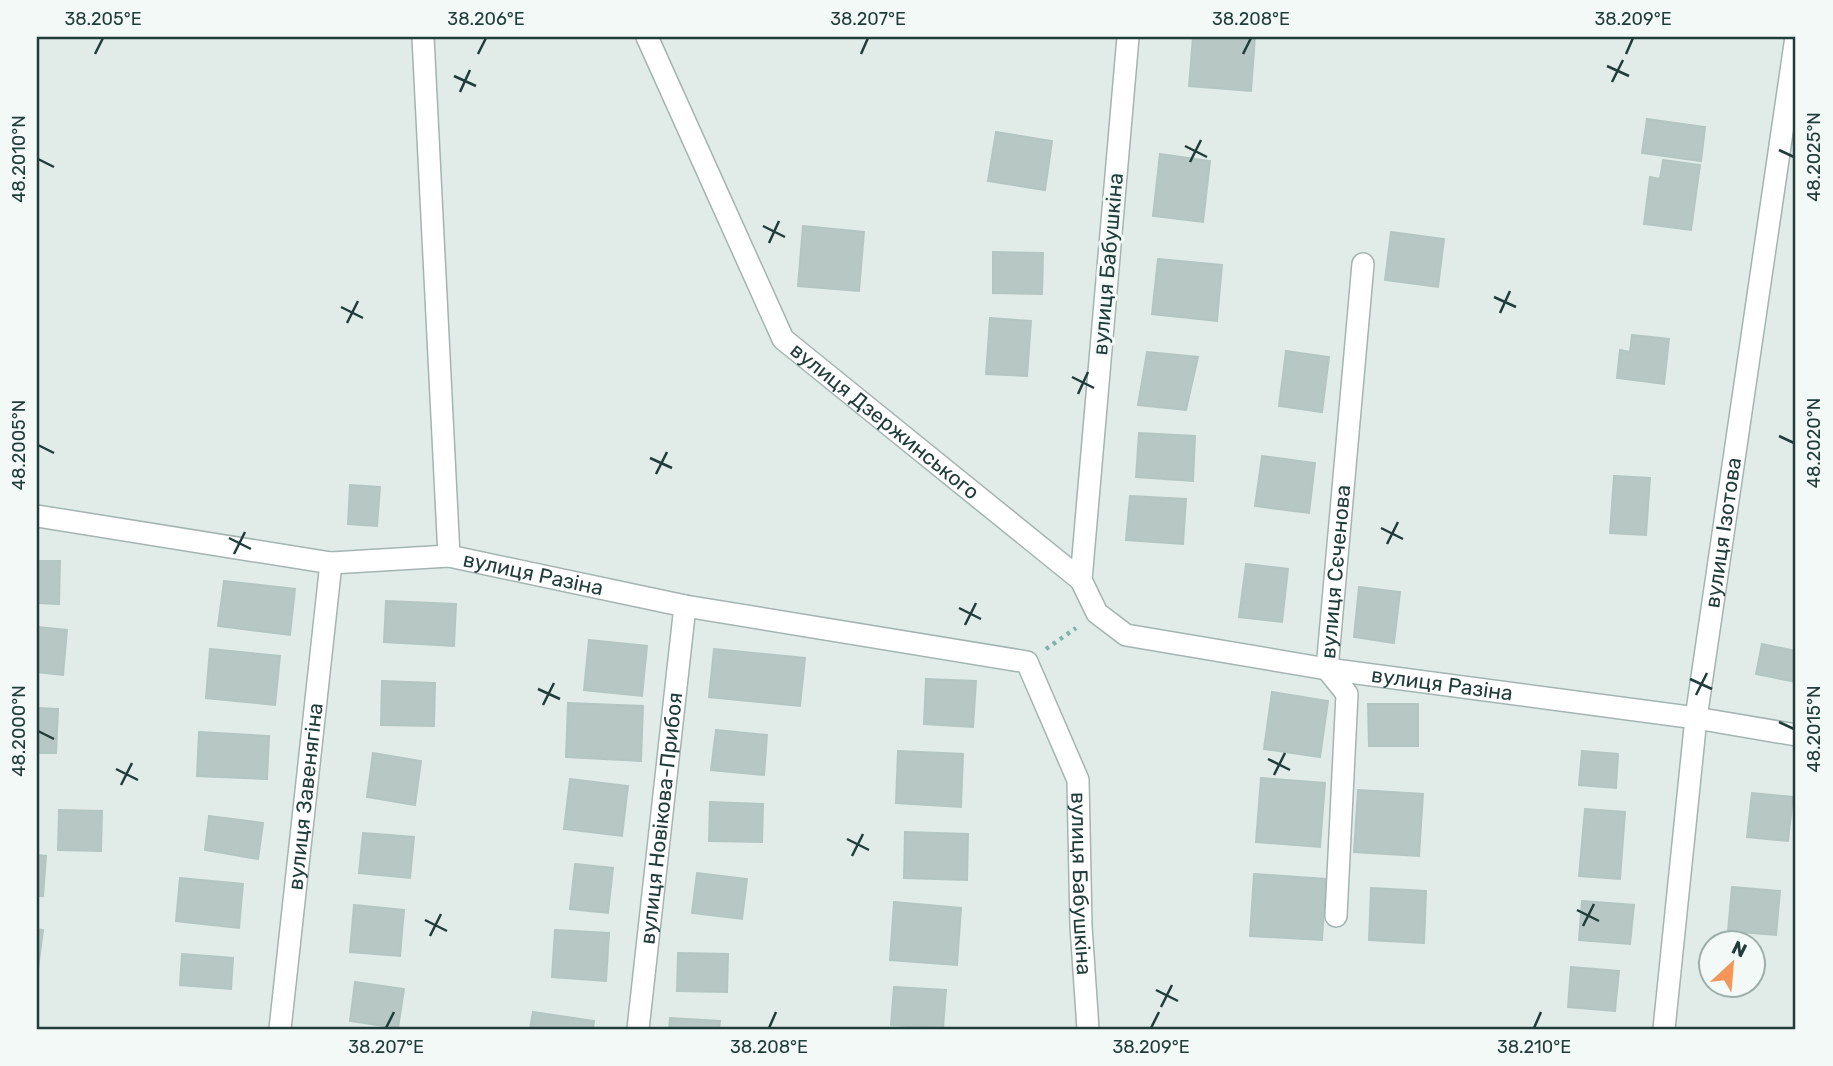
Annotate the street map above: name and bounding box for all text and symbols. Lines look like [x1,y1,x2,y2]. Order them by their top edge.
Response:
text: 38.205°E [64,8,142,30]
text: 38.206°E [447,8,525,30]
text: 38.207°E [830,8,906,30]
text: 38.208°E [1212,8,1290,30]
text: 38.209°E [1594,8,1672,30]
text: 48.2025°N [1803,112,1825,202]
text: 48.2010°N [8,115,30,203]
street label: вулиця Бабушкіна [1087,172,1128,356]
street label: вулиця Дзержинського [786,337,984,505]
text: 48.2020°N [1803,398,1825,488]
text: 48.2005°N [8,400,30,490]
street label: вулиця Ізотова [1699,456,1746,610]
street label: вулиця Сєченова [1315,484,1355,660]
street label: вулиця Разіна [461,546,606,600]
street label: вулиця Разіна [1370,662,1514,706]
text: 48.2000°N [8,685,30,777]
text: 48.2015°N [1803,686,1825,772]
street label: вулиця Новікова-Прибоя [634,691,687,946]
street label: вулиця Завенягіна [282,701,328,891]
street label: вулиця Бабушкіна [1066,792,1097,976]
north arrow [1696,930,1766,1000]
text: N [1728,936,1750,963]
text: 38.207°E [348,1036,424,1058]
text: 38.208°E [730,1036,808,1058]
text: 38.209°E [1112,1036,1190,1058]
text: 38.210°E [1497,1036,1571,1058]

